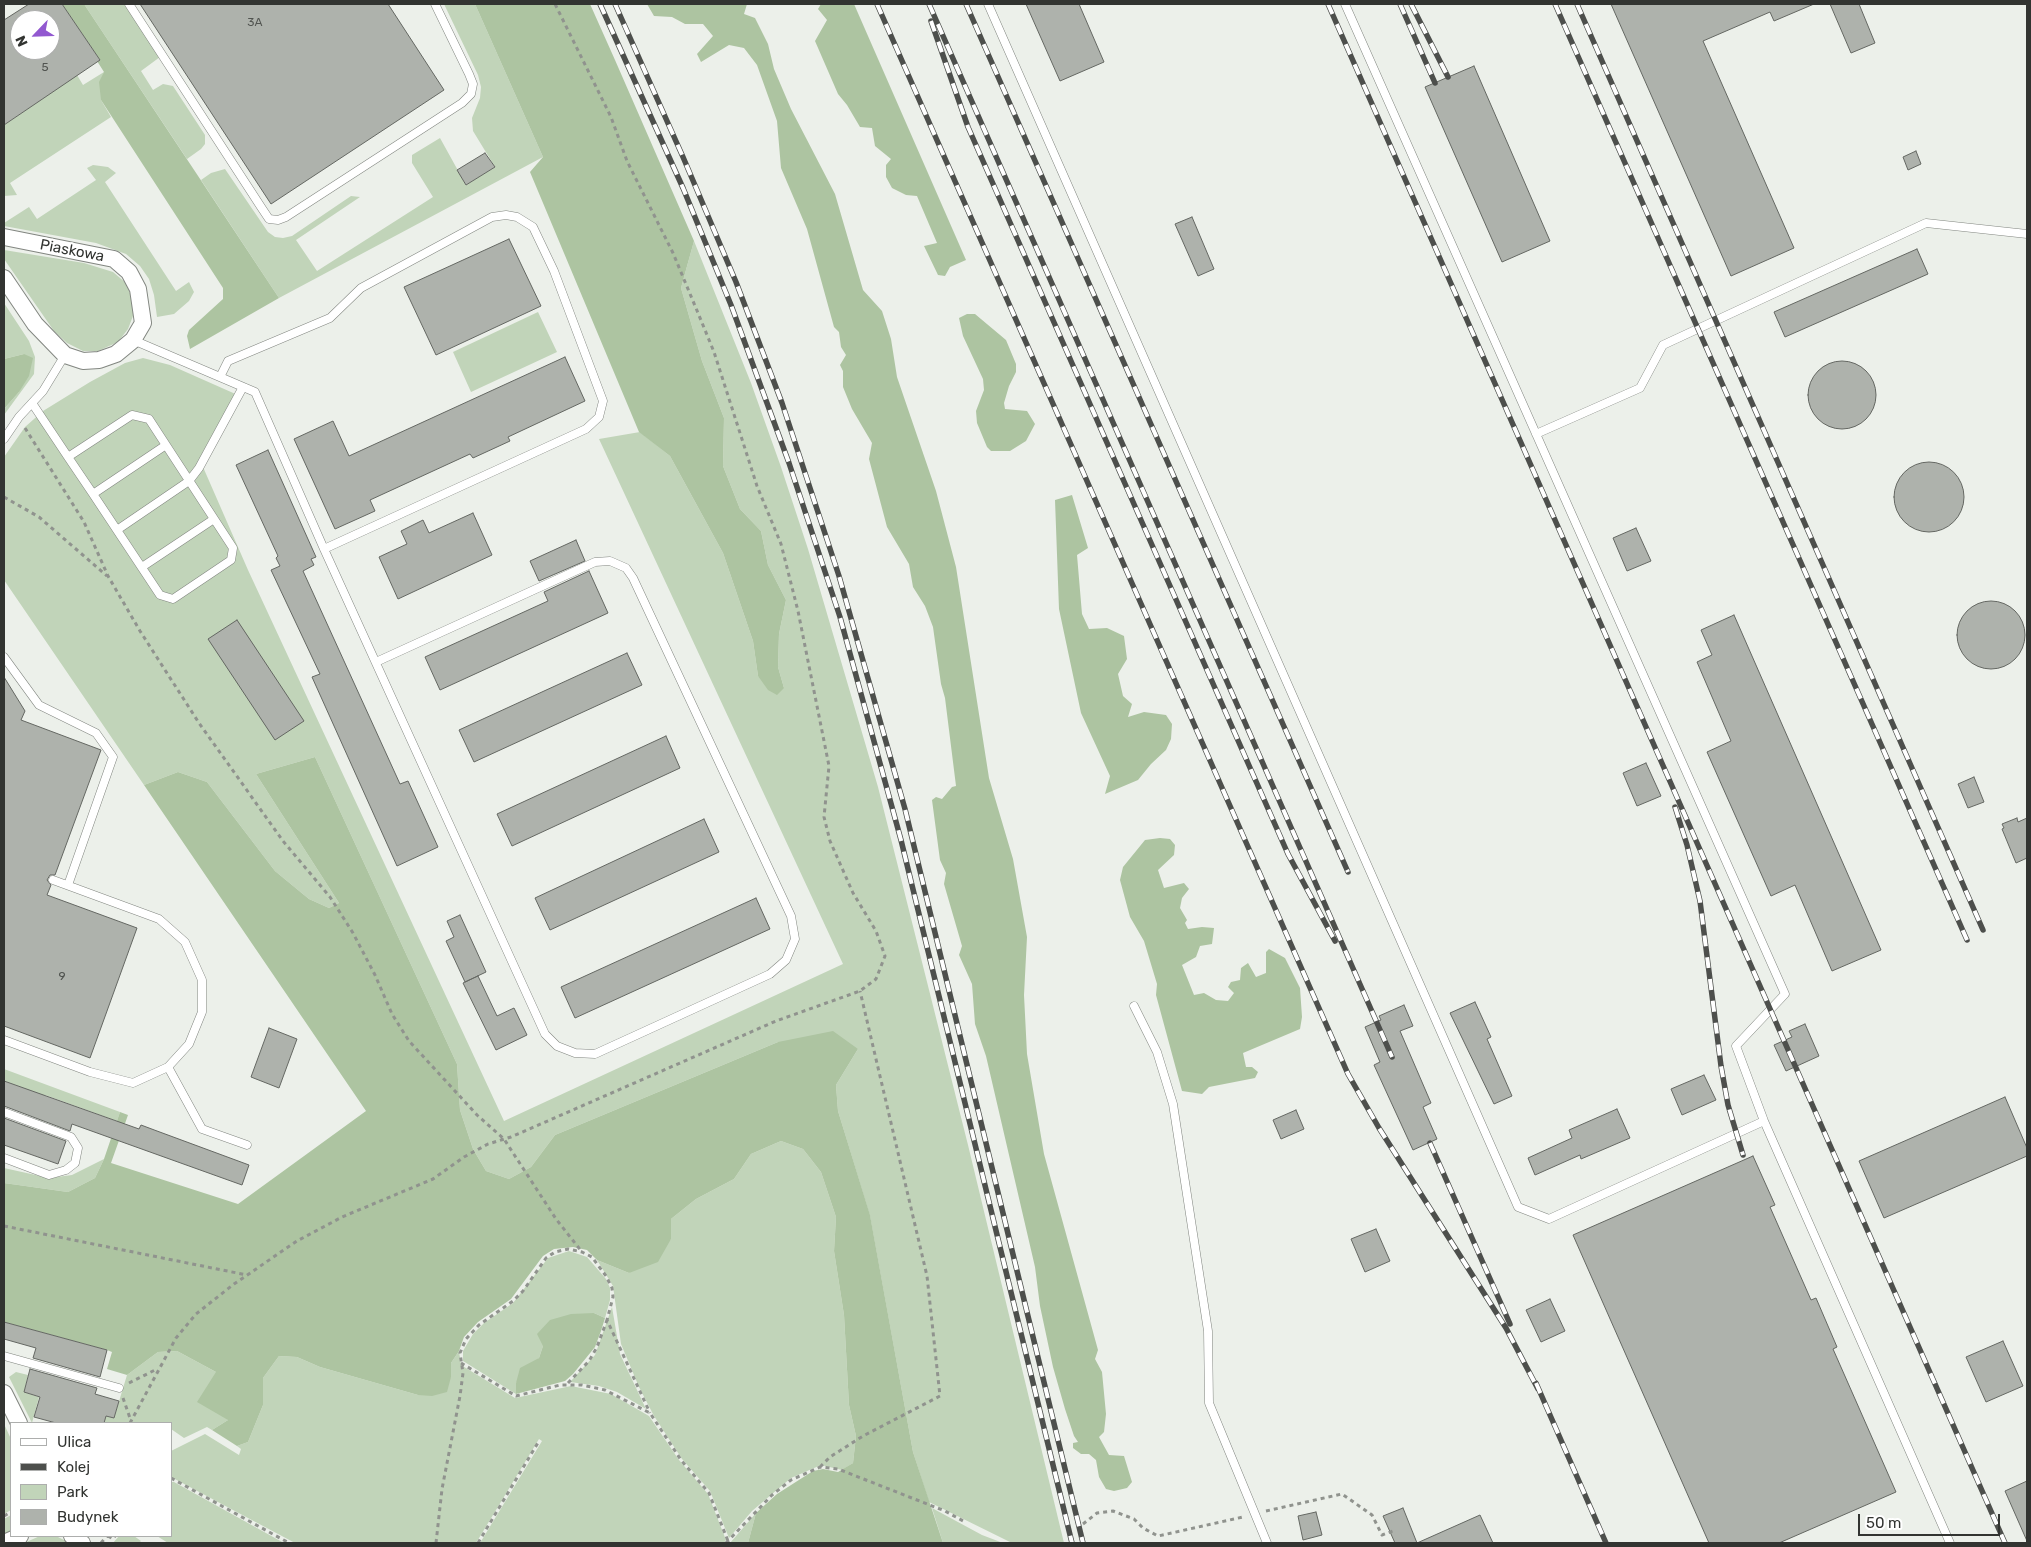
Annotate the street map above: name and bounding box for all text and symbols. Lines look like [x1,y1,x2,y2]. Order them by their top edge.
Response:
north arrow [10,10,60,60]
house number: 3A [247,16,263,30]
text: N [12,33,32,49]
house number: 5 [41,61,49,75]
street label: Piaskowa [38,236,106,266]
house number: 9 [58,970,66,984]
legend [10,1422,172,1537]
text: Ulica [57,1433,91,1451]
text: Kolej [57,1458,90,1476]
text: Park [57,1483,88,1501]
scale bar [1861,1504,2004,1536]
text: Budynek [57,1508,119,1526]
text: 50 m [1866,1514,1901,1532]

